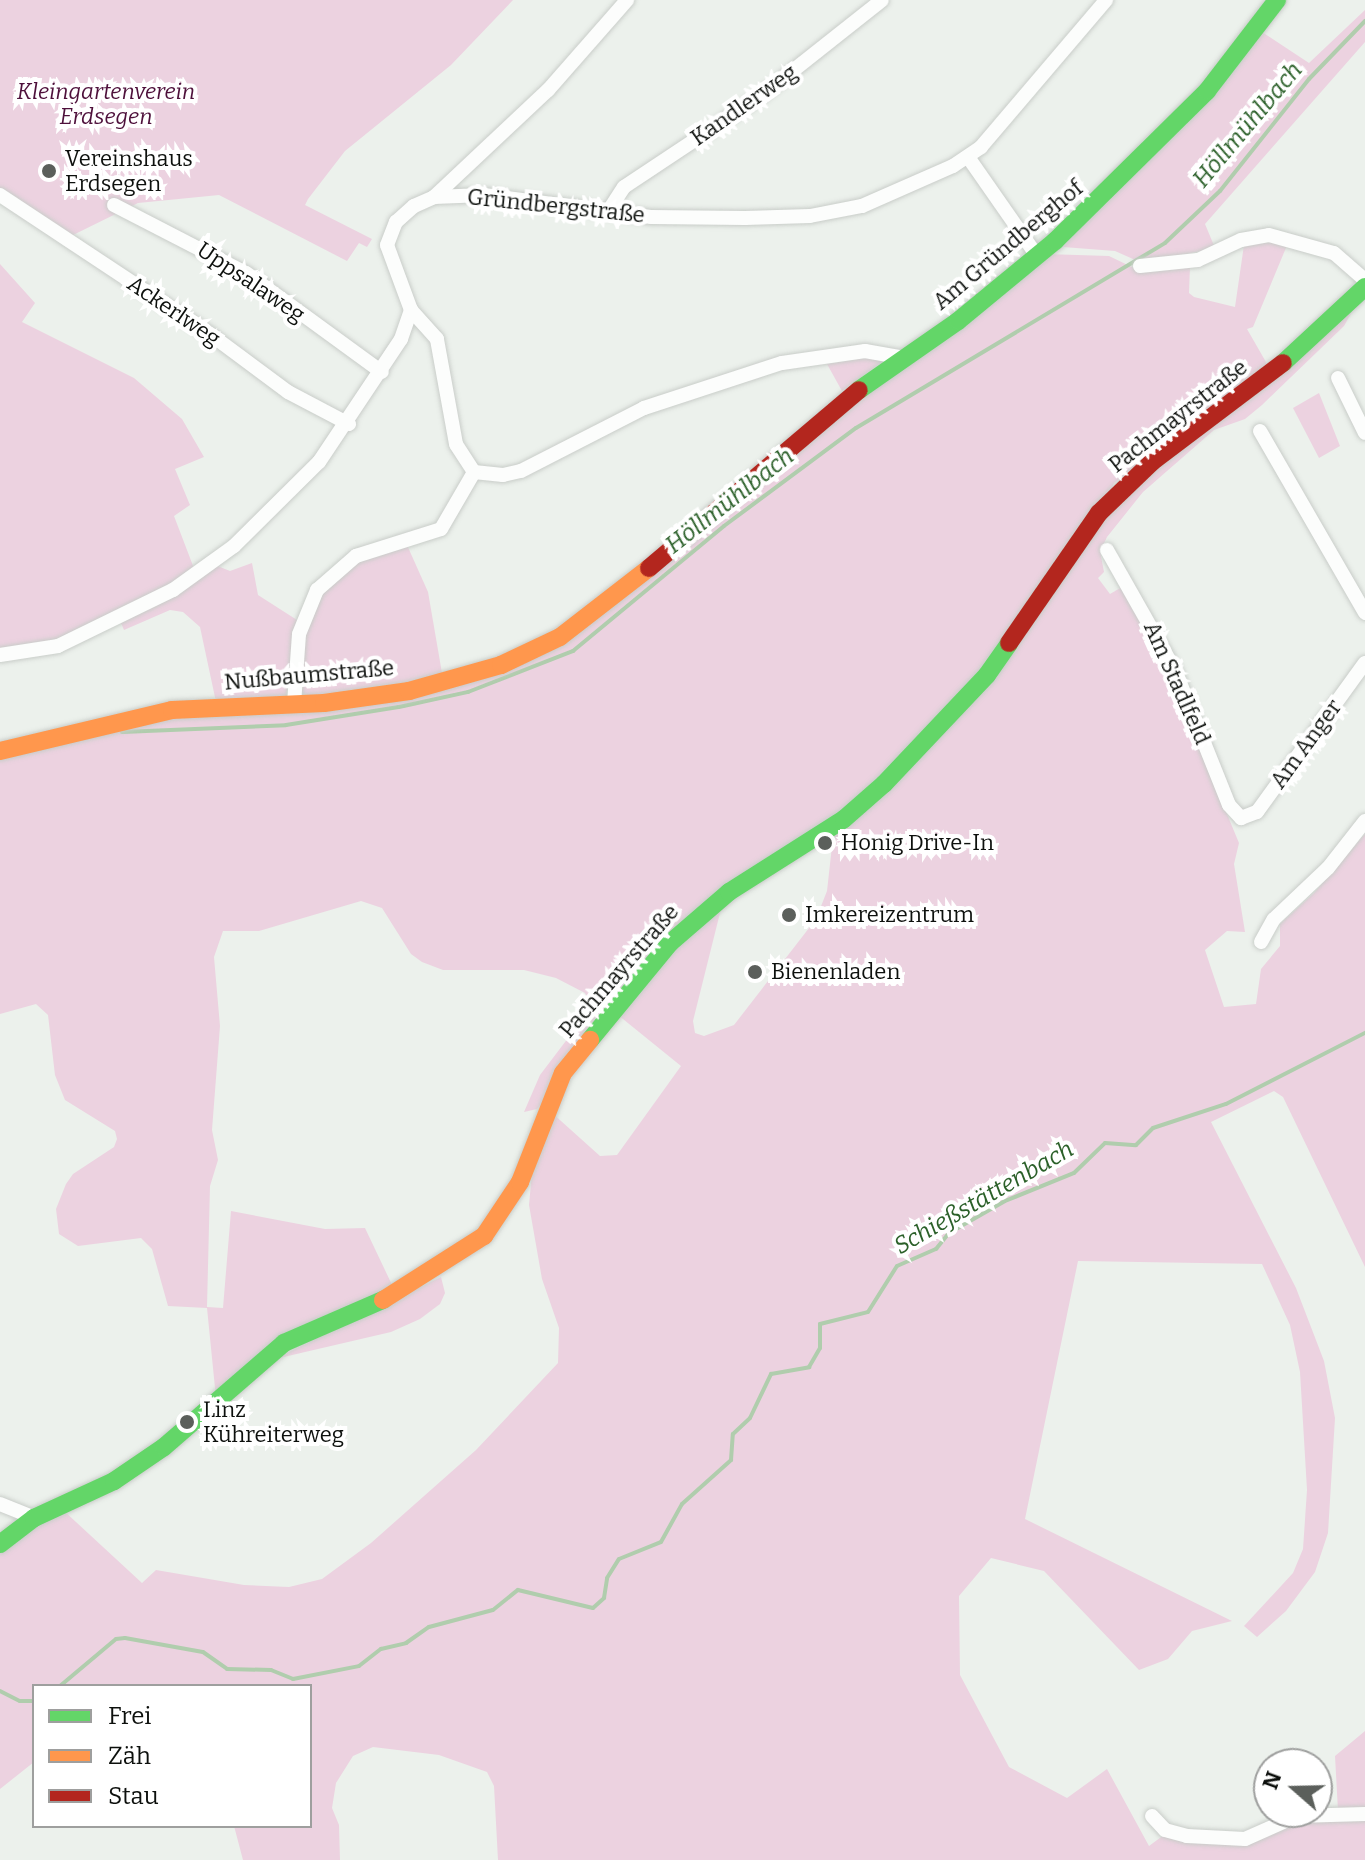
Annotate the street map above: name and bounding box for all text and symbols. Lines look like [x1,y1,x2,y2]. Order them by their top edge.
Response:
water label: Höllmühlbach [1187,56,1309,194]
street label: Kandlerweg [686,59,802,151]
park label: Kleingartenverein Erdsegen [17,78,195,130]
place label: Vereinshaus Erdsegen [65,145,193,196]
marker: Vereinshaus Erdsegen [40,162,58,180]
street label: Am Gründberghof [928,175,1088,315]
street label: Gründbergstraße [466,184,646,228]
street label: Uppsalaweg [192,236,310,328]
street label: Ackerlweg [122,270,226,352]
street label: Pachmayrstraße [1104,354,1252,478]
water label: Höllmühlbach [660,442,800,560]
street label: Am Stadlfeld [1138,618,1216,748]
street label: Nußbaumstraße [223,654,395,696]
street label: Am Anger [1265,694,1347,794]
place label: Honig Drive-In [841,830,994,856]
marker: Honig Drive-In [816,834,834,852]
street label: Pachmayrstraße [554,899,684,1043]
place label: Imkereizentrum [805,902,974,928]
marker: Imkereizentrum [780,906,798,924]
place label: Bienenladen [771,959,900,985]
marker: Bienenladen [746,963,764,981]
water label: Schießstättenbach [889,1135,1079,1261]
place label: Linz Kühreiterweg [203,1396,344,1448]
marker: Linz Kühreiterweg [178,1413,196,1431]
legend [32,1684,312,1828]
text: Frei [108,1702,151,1730]
text: Zäh [108,1742,151,1770]
north arrow [1253,1748,1333,1828]
text: N [1256,1768,1287,1793]
text: Stau [108,1782,159,1810]

